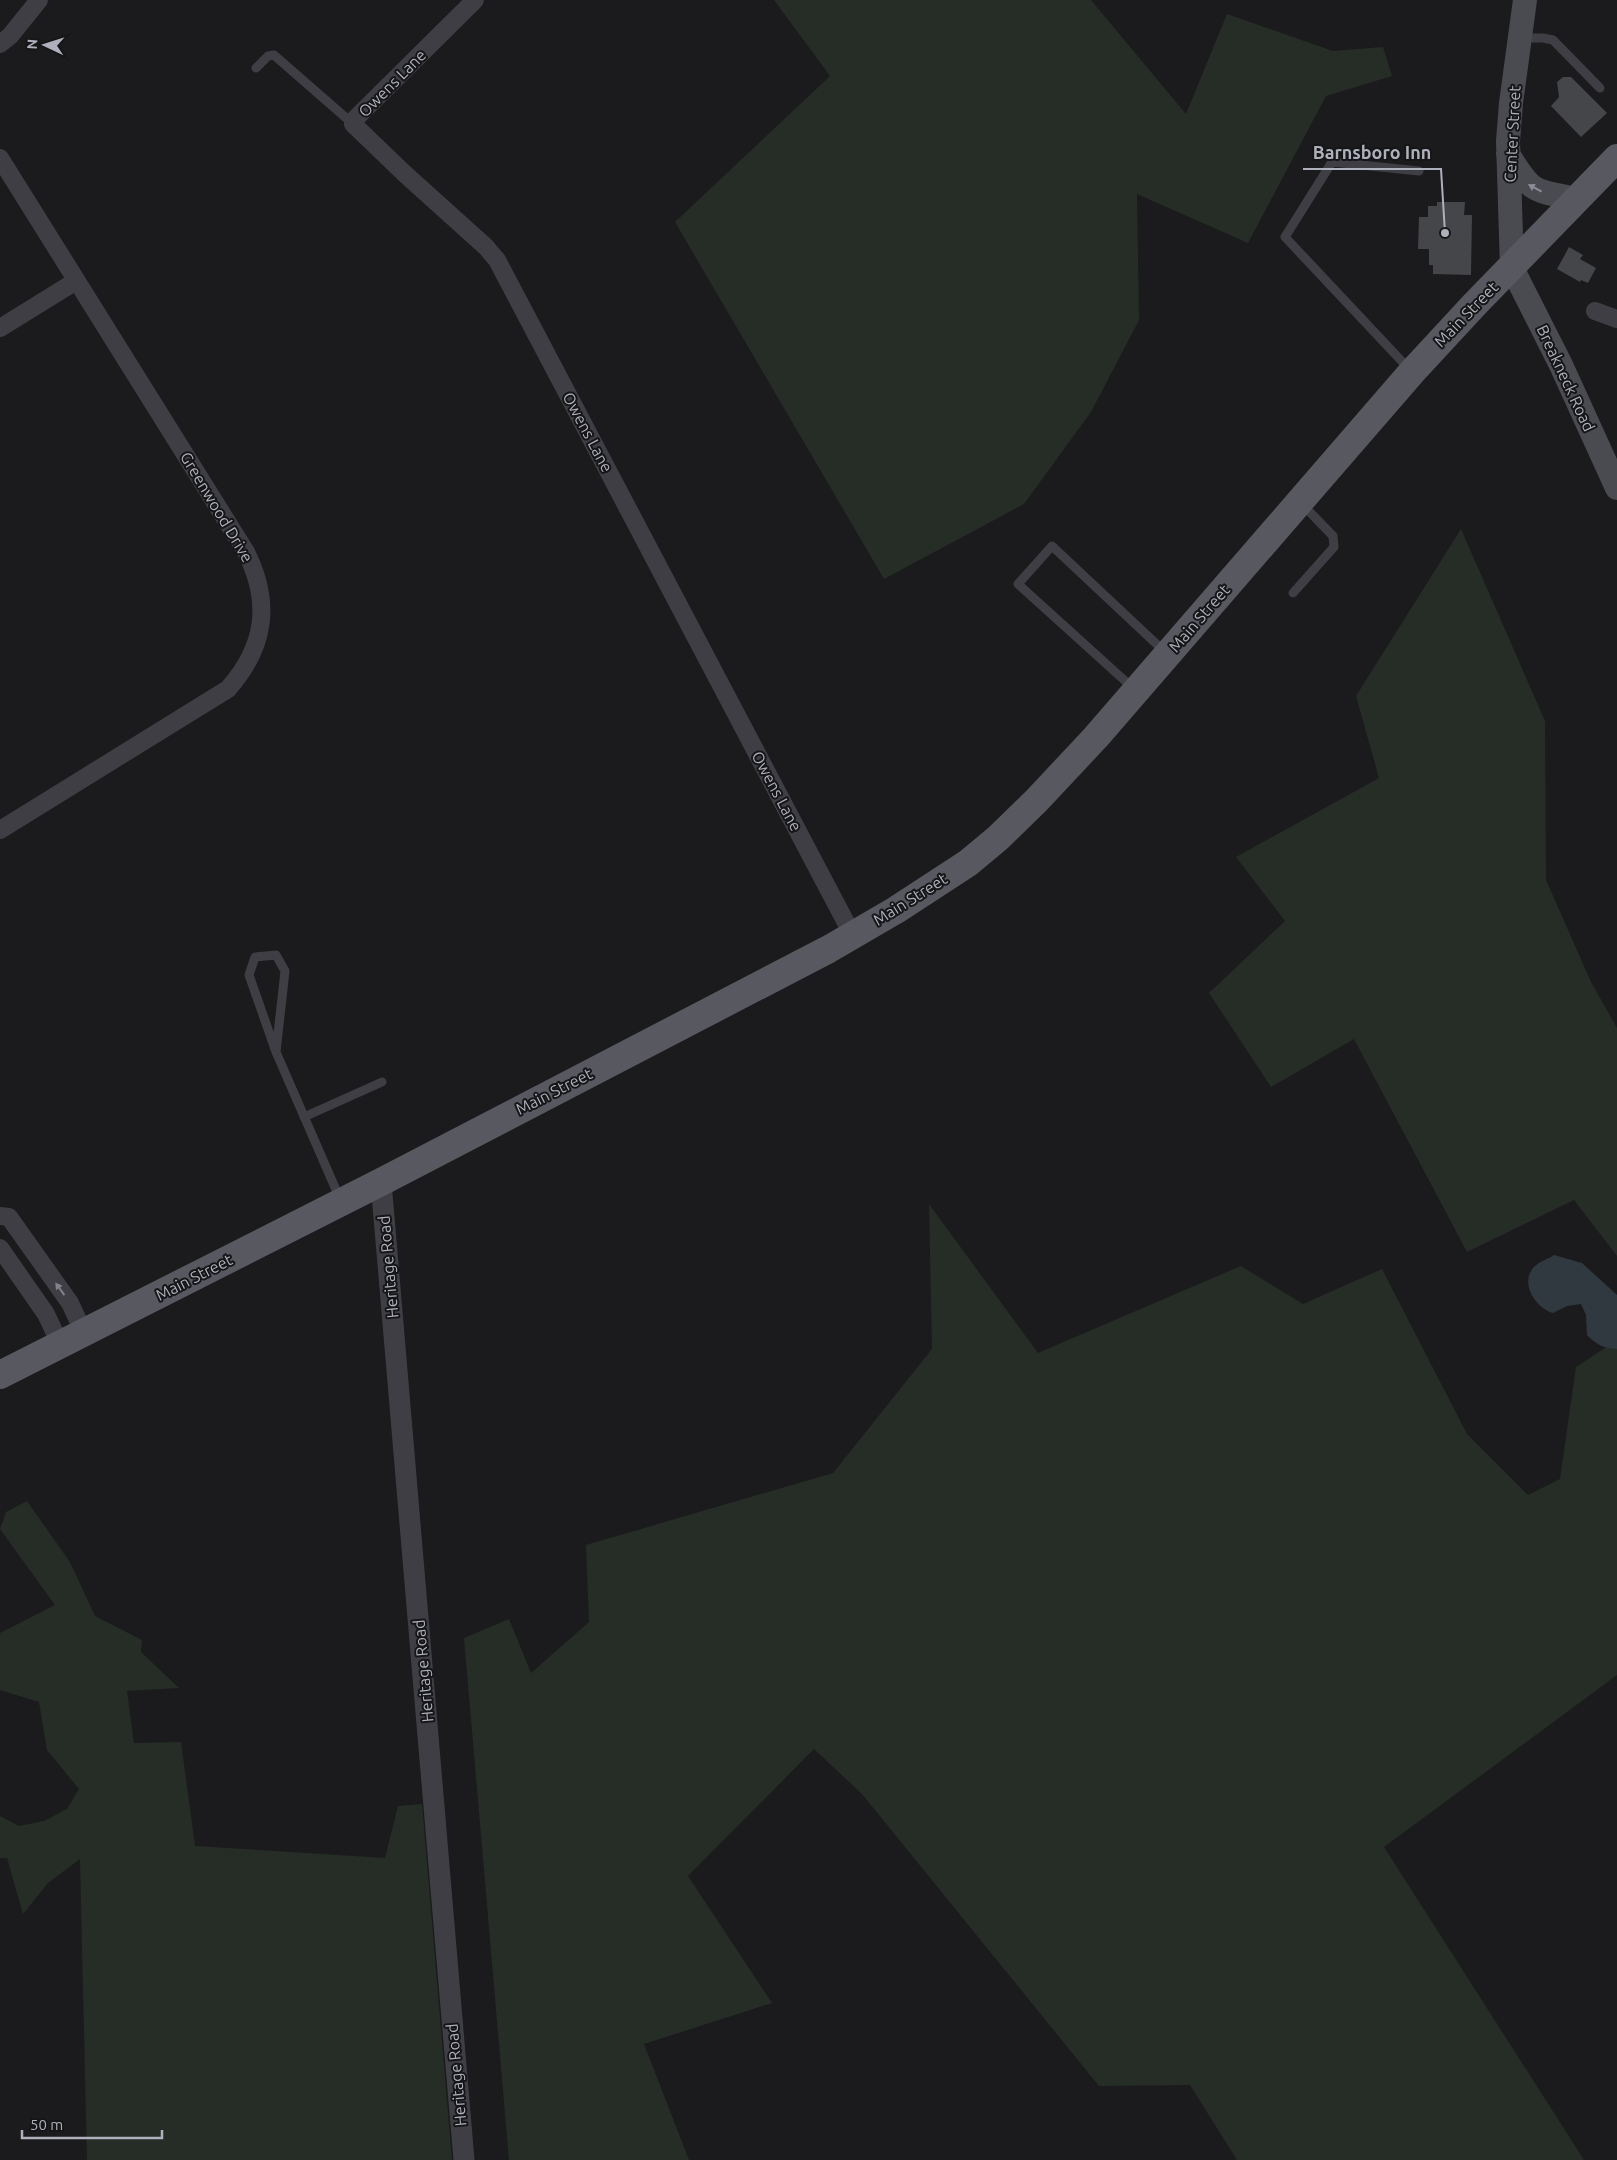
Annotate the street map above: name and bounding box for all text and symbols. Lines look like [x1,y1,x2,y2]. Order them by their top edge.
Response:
north arrow [20,20,70,70]
text: N [24,38,40,50]
street label: Owens Lane [355,46,429,120]
street label: Center Street [1500,84,1524,183]
callout: Barnsboro Inn [1303,136,1441,169]
text: Barnsboro Inn [1313,142,1431,162]
one-way arrow [1527,184,1542,192]
street label: Main Street [1431,277,1502,350]
street label: Breakneck Road [1533,322,1599,434]
street label: Owens Lane [559,389,617,475]
street label: Greenwood Drive [177,449,257,565]
street label: Main Street [1165,580,1234,655]
street label: Owens Lane [748,748,806,834]
street label: Main Street [870,869,951,929]
street label: Main Street [513,1064,596,1118]
street label: Heritage Road [375,1215,401,1319]
street label: Main Street [153,1250,236,1304]
one-way arrow [55,1282,65,1296]
street label: Heritage Road [410,1619,436,1723]
street label: Heritage Road [443,2023,469,2127]
scale bar [22,2108,162,2140]
text: 50 m [30,2116,63,2133]

